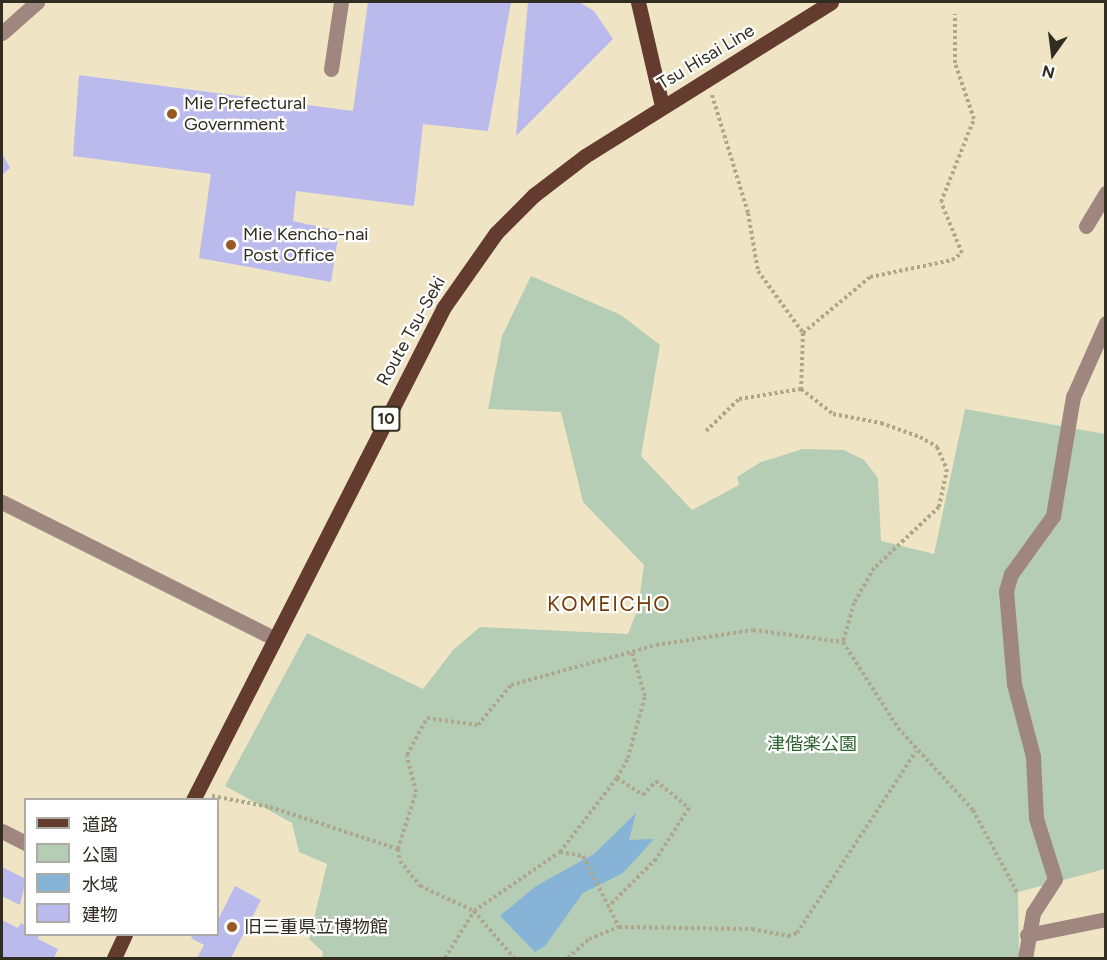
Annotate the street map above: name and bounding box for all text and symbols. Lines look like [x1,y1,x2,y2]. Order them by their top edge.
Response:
street label: Tsu Hisai Line [654,20,758,94]
north arrow [1023,24,1083,84]
text: N [1040,61,1057,83]
place label: Mie Prefectural Government [184,93,306,136]
marker: Mie Prefectural Government [165,107,179,121]
place label: Mie Kencho-nai Post Office [243,224,369,266]
marker: Mie Kencho-nai Post Office [224,238,238,252]
street label: Route Tsu-Seki [372,273,450,389]
road number: 10 [371,406,401,432]
district label: KOMEICHO [547,591,671,617]
park label: 津偕楽公園 [767,733,857,755]
legend [24,798,219,936]
text: 道路 [82,814,118,836]
text: 公園 [82,844,118,866]
text: 水域 [82,874,118,896]
text: 建物 [82,904,118,926]
place label: 旧三重県立博物館 [244,916,388,938]
marker: 旧三重県立博物館 [225,920,239,934]

